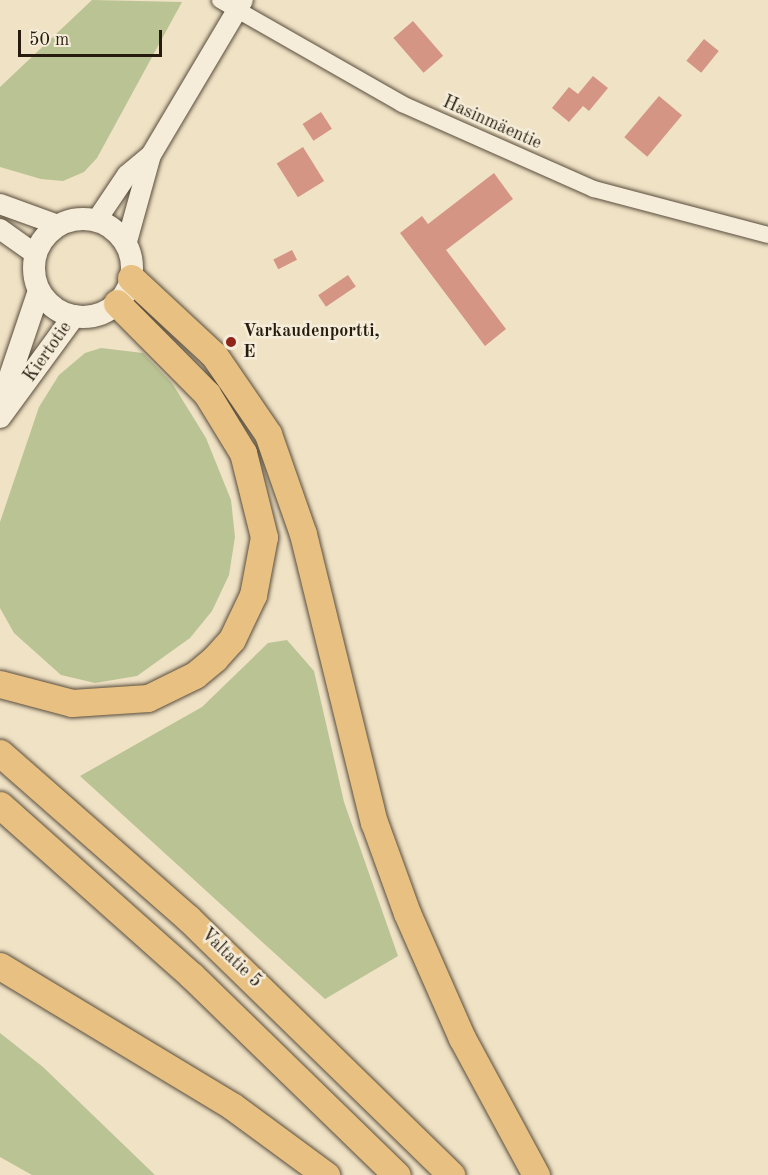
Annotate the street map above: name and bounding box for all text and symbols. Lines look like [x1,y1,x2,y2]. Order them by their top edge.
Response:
scale bar [21,18,165,56]
text: 50 m [29,31,69,49]
street label: Hasinmäentie [439,92,545,154]
street label: Kiertotie [19,318,77,386]
place label: Varkaudenportti, E [243,321,380,364]
marker: Varkaudenportti, E [224,335,238,349]
street label: Valtatie 5 [196,924,266,992]

